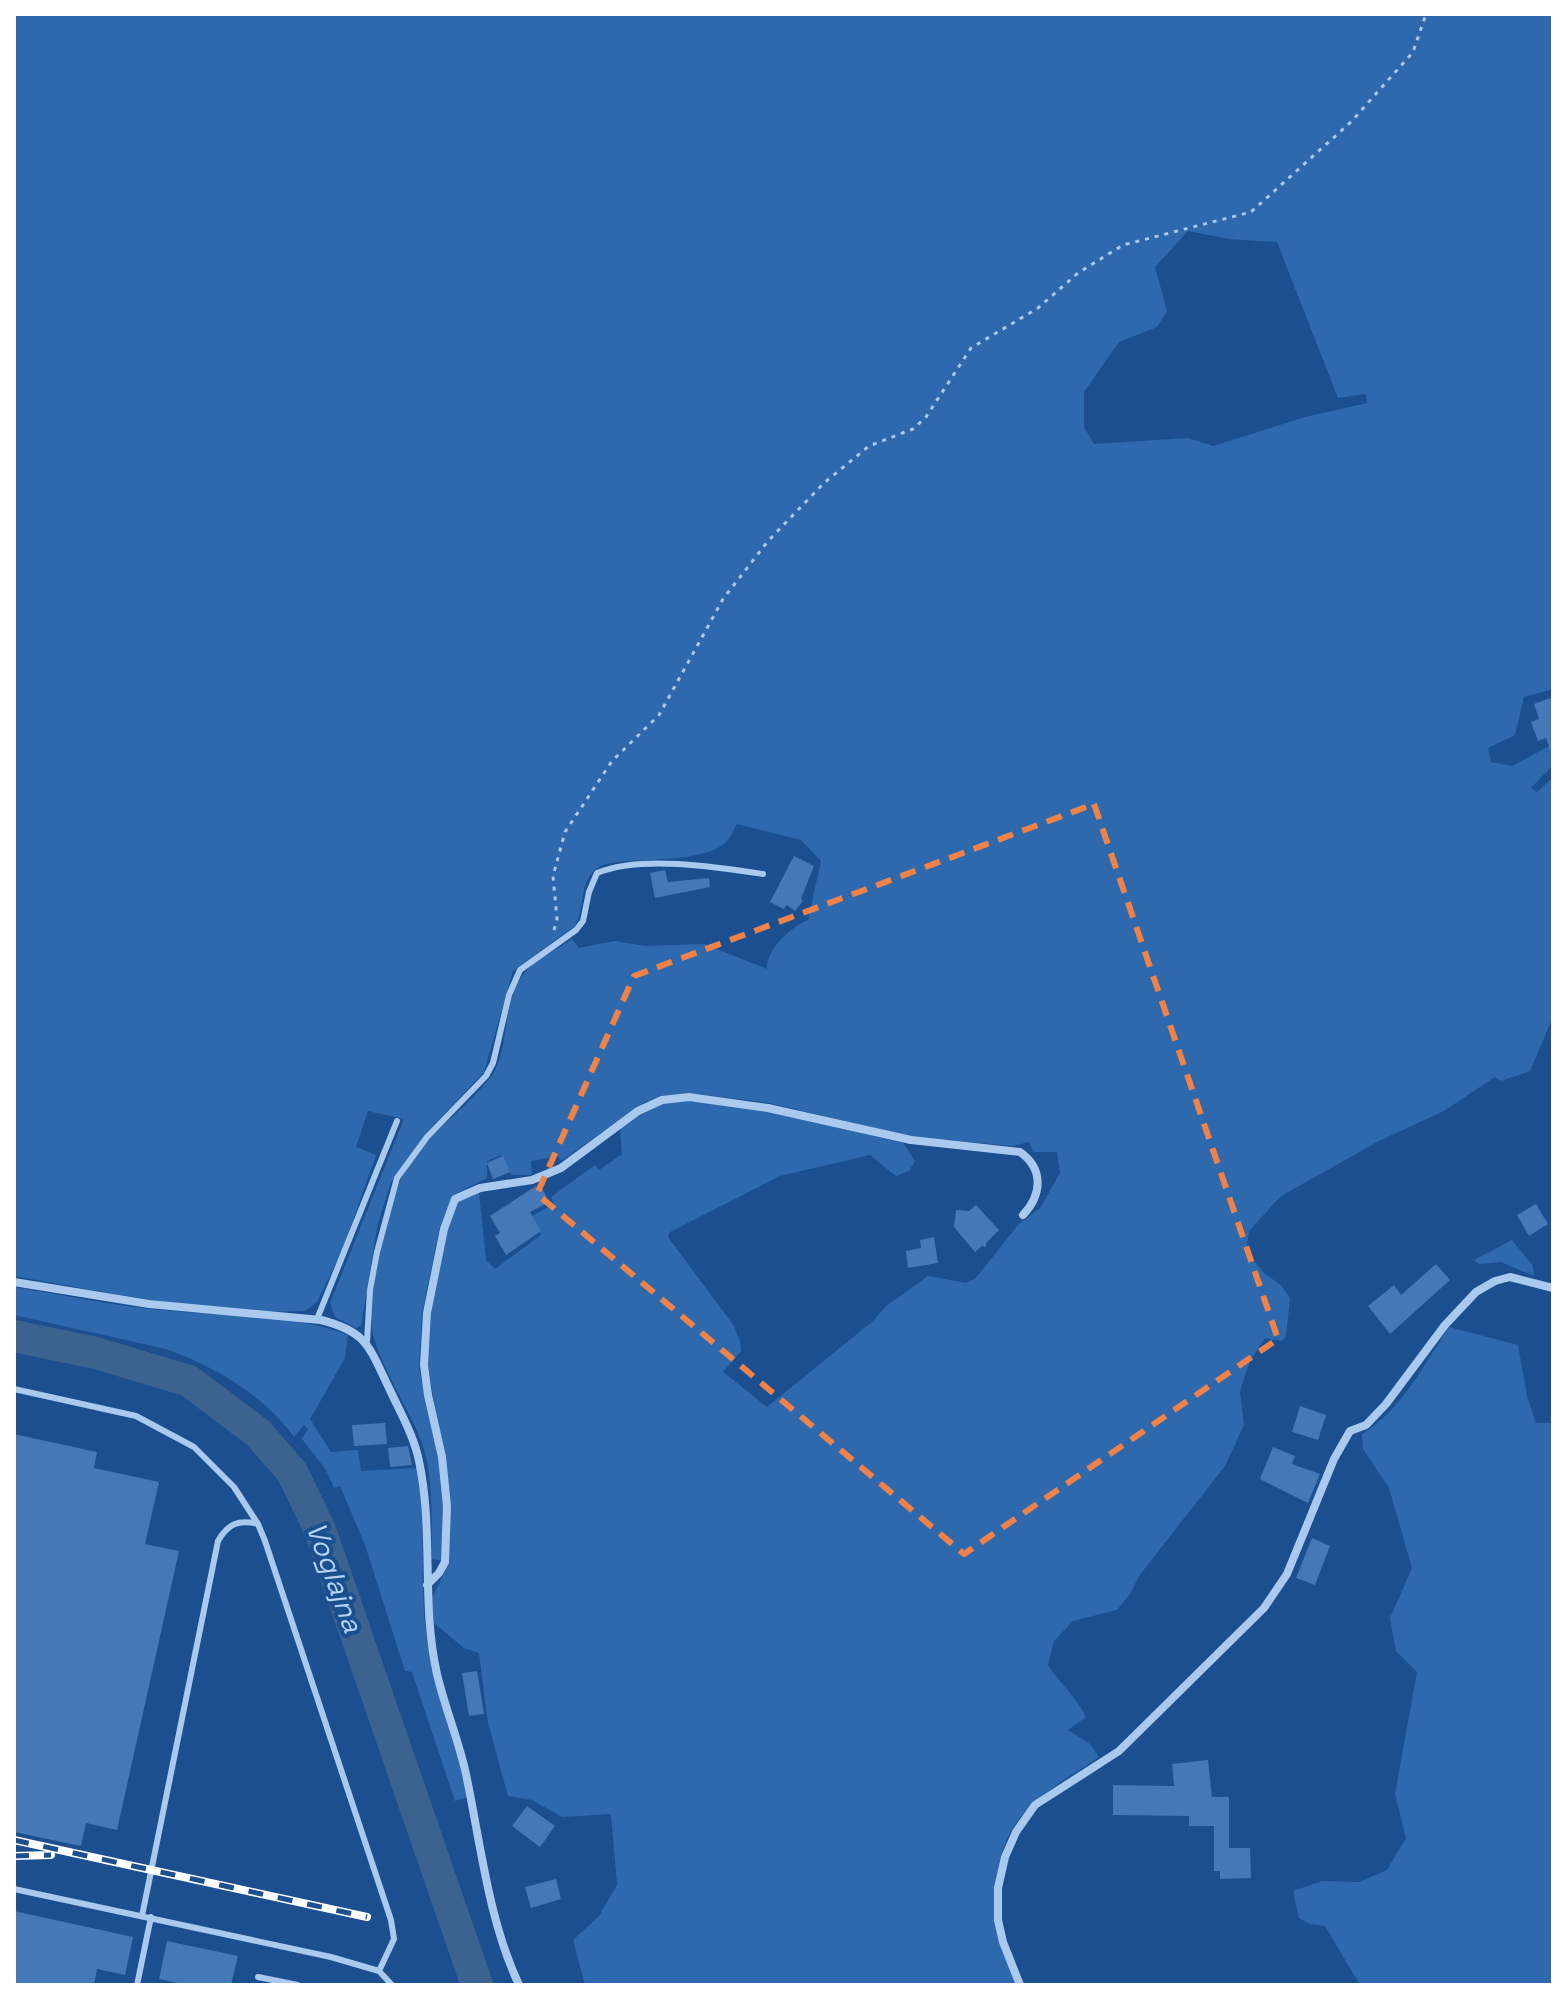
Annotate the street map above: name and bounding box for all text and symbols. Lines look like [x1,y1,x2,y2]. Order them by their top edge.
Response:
water label: Voglajna [298,1517,372,1638]

